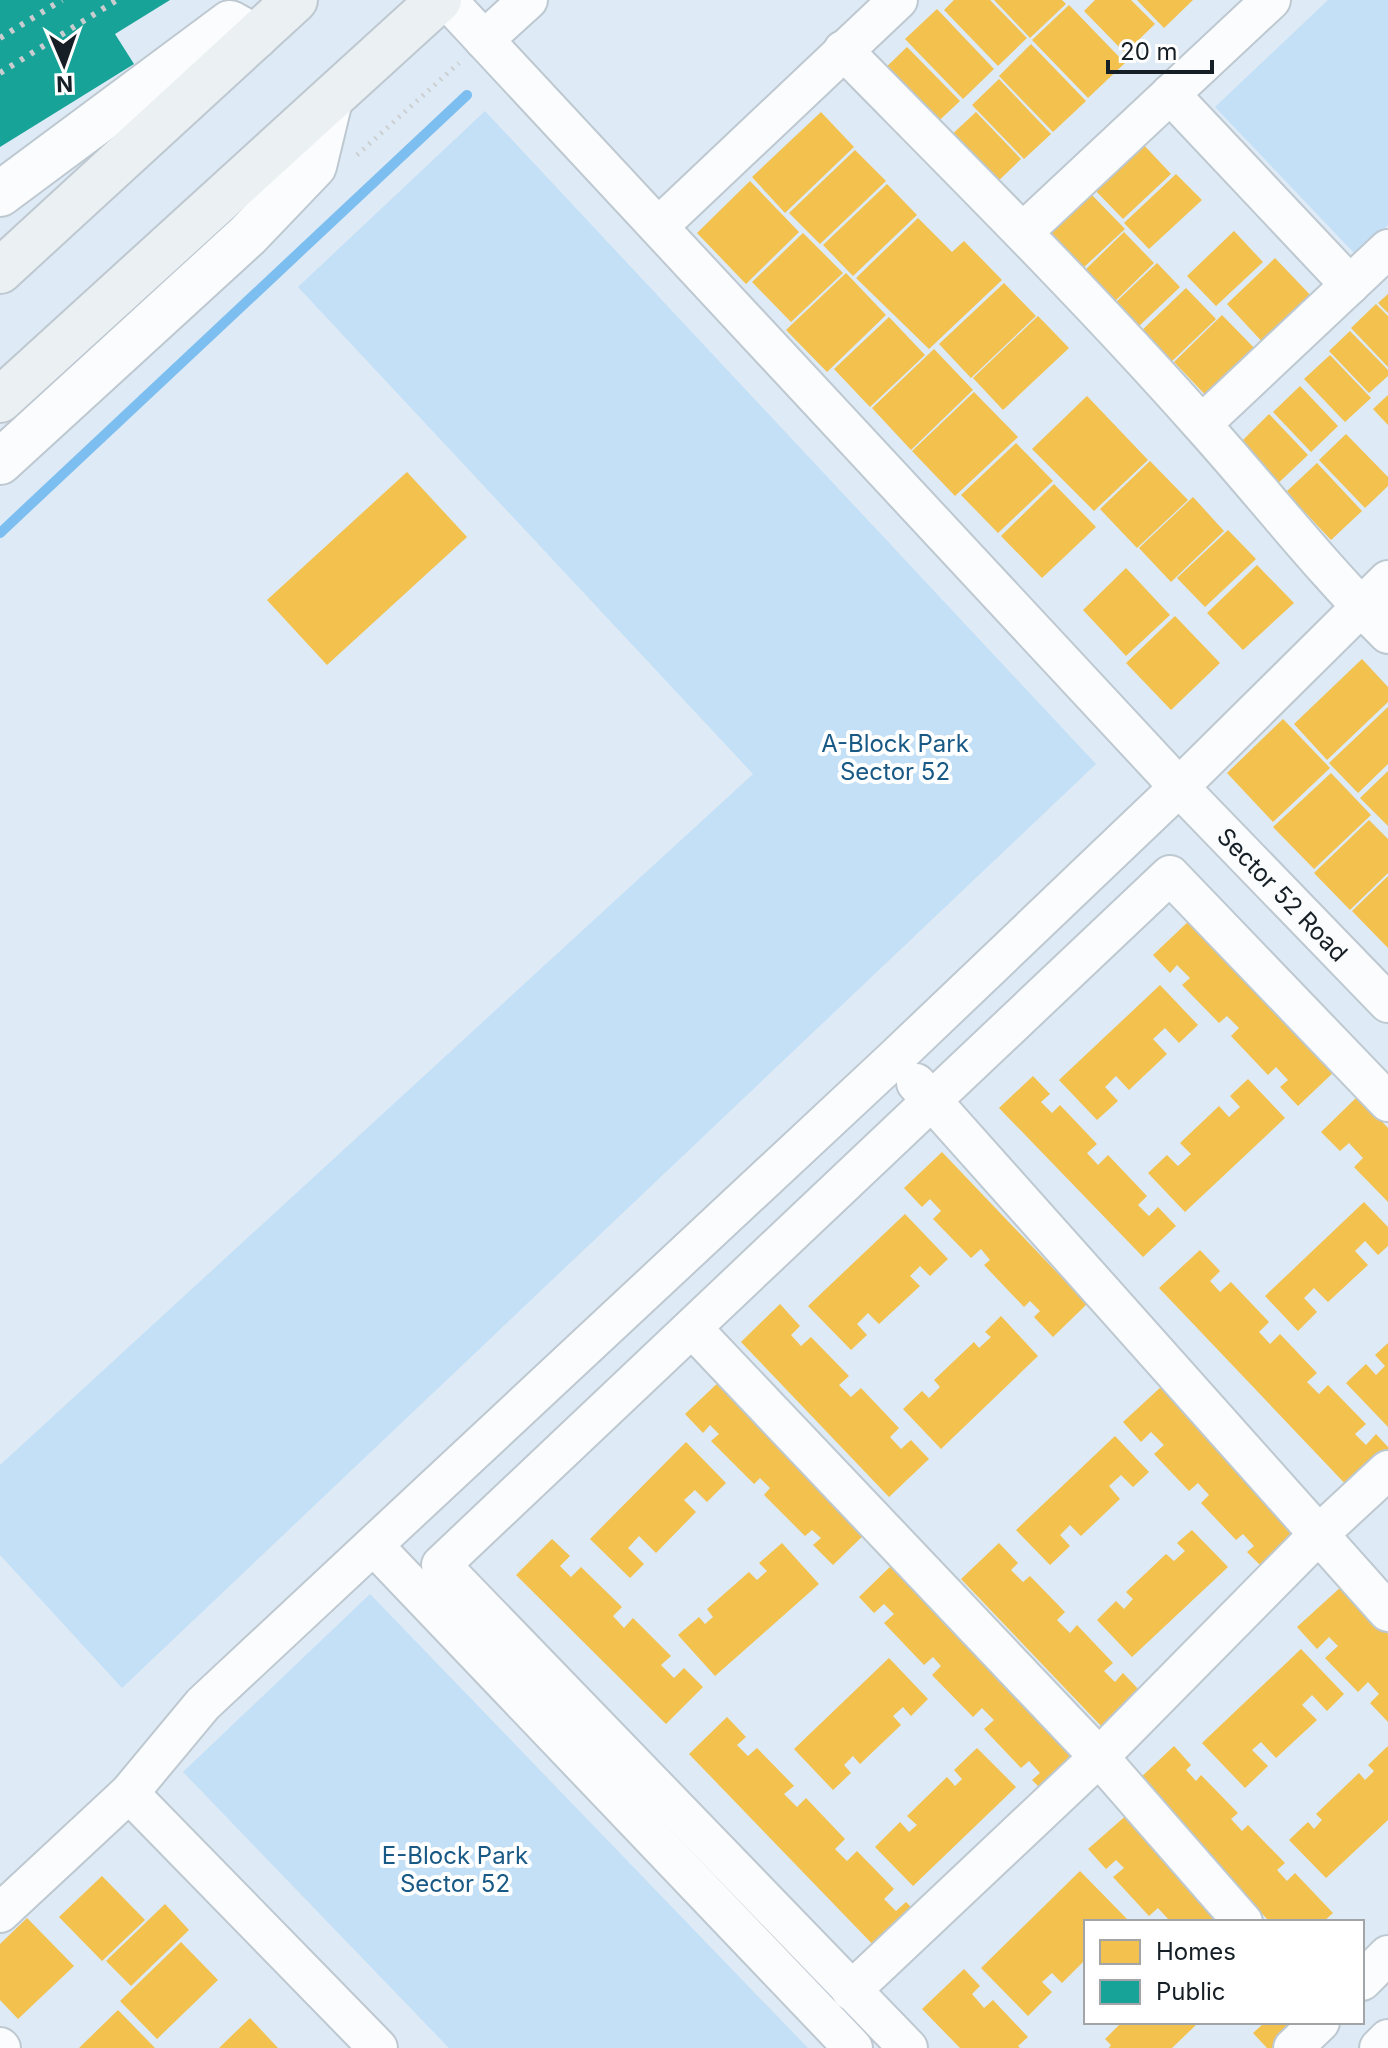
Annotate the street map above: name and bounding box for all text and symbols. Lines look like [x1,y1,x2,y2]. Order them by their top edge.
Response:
north arrow [24,24,104,104]
scale bar [1108,24,1212,74]
text: 20 m [1120,37,1178,66]
text: N [56,71,74,97]
park label: A-Block Park Sector 52 [821,729,969,786]
street label: Sector 52 Road [1212,821,1354,967]
park label: E-Block Park Sector 52 [382,1841,528,1898]
legend [1084,1920,1364,2024]
text: Homes [1156,1937,1236,1966]
text: Public [1156,1977,1226,2006]

